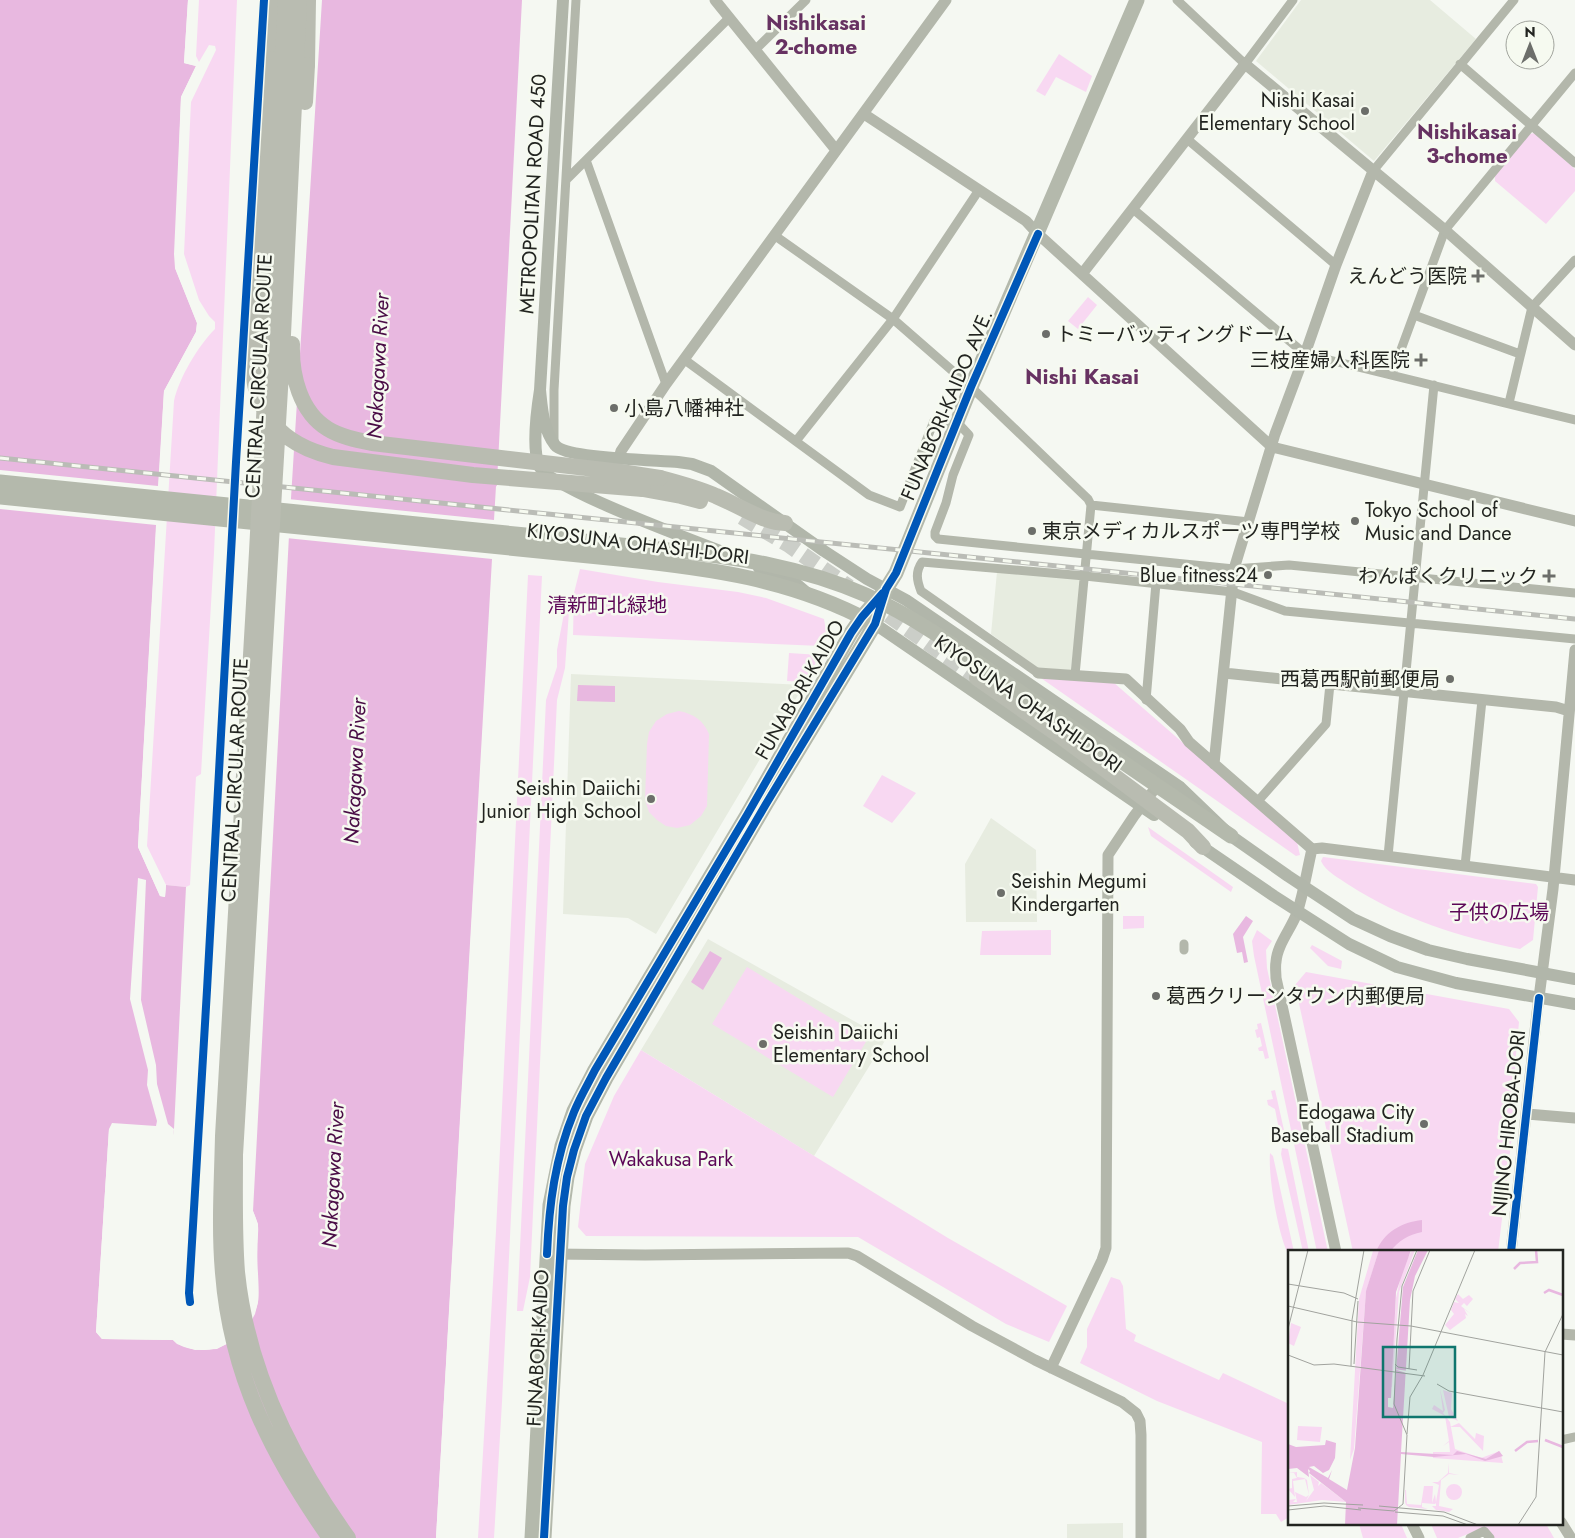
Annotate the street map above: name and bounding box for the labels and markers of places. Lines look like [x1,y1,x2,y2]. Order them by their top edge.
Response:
place label: Nishi Kasai Elementary School [1199,86,1355,138]
marker: Nishi Kasai Elementary School [1359,105,1371,117]
place label: えんどう医院 [1348,262,1467,291]
marker: えんどう医院 [1471,269,1485,283]
place label: トミーバッティングドーム [1056,320,1294,349]
marker: トミーバッティングドーム [1040,328,1052,340]
place label: 三枝産婦人科医院 [1250,346,1410,375]
marker: 三枝産婦人科医院 [1414,353,1428,367]
place label: 小島八幡神社 [624,394,744,423]
marker: 小島八幡神社 [608,402,620,414]
place label: Tokyo School of Music and Dance [1365,496,1512,548]
marker: Tokyo School of Music and Dance [1349,515,1361,527]
place label: 東京メディカルスポーツ専門学校 [1042,517,1340,546]
marker: 東京メディカルスポーツ専門学校 [1026,525,1038,537]
place label: Blue fitness24 [1140,561,1258,590]
place label: わんぱくクリニック [1358,562,1538,591]
marker: Blue fitness24 [1262,569,1274,581]
marker: わんぱくクリニック [1542,569,1556,583]
place label: 西葛西駅前郵便局 [1280,665,1440,694]
marker: 西葛西駅前郵便局 [1444,673,1456,685]
place label: Seishin Daiichi Junior High School [478,774,641,826]
marker: Seishin Daiichi Junior High School [645,793,657,805]
place label: Seishin Megumi Kindergarten [1011,867,1147,919]
marker: Seishin Megumi Kindergarten [995,887,1007,899]
place label: 葛西クリーンタウン内郵便局 [1166,982,1425,1011]
marker: 葛西クリーンタウン内郵便局 [1150,990,1162,1002]
place label: Seishin Daiichi Elementary School [773,1018,929,1070]
marker: Seishin Daiichi Elementary School [757,1038,769,1050]
place label: Edogawa City Baseball Stadium [1271,1098,1414,1150]
marker: Edogawa City Baseball Stadium [1418,1118,1430,1130]

